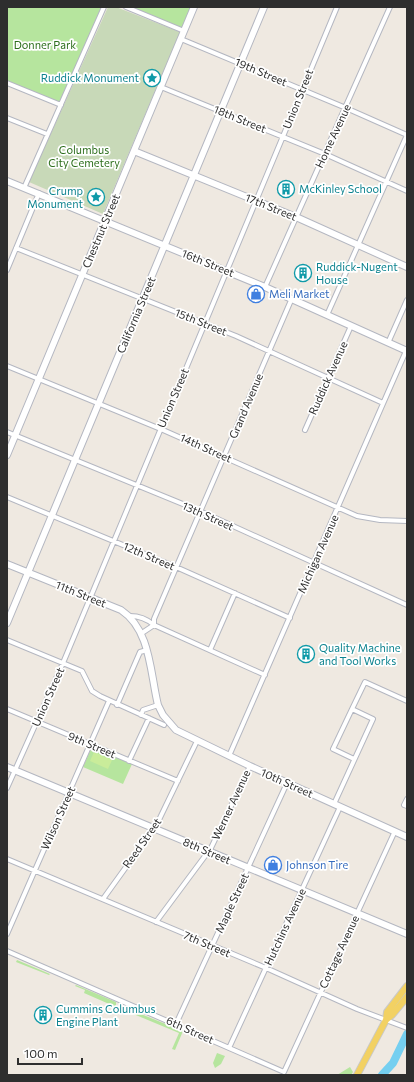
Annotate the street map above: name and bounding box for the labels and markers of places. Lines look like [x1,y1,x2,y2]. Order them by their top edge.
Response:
place icon: Ruddick Monument [142,68,162,88]
place label: Ruddick Monument [41,71,139,84]
building icon: McKinley School [276,179,296,199]
place label: McKinley School [299,182,382,195]
place label: Crump Monument [27,184,83,210]
place icon: Crump Monument [86,187,106,207]
place label: Ruddick-Nugent House [316,260,398,286]
building icon: Ruddick-Nugent House [293,263,313,283]
shop icon: Meli Market [246,284,266,304]
place label: Meli Market [269,287,330,300]
place label: Quality Machine and Tool Works [319,641,401,667]
building icon: Quality Machine and Tool Works [296,644,316,664]
shop icon: Johnson Tire [263,855,283,875]
place label: Johnson Tire [286,858,348,872]
place label: Cummins Columbus Engine Plant [56,1002,155,1028]
building icon: Cummins Columbus Engine Plant [33,1005,53,1025]

